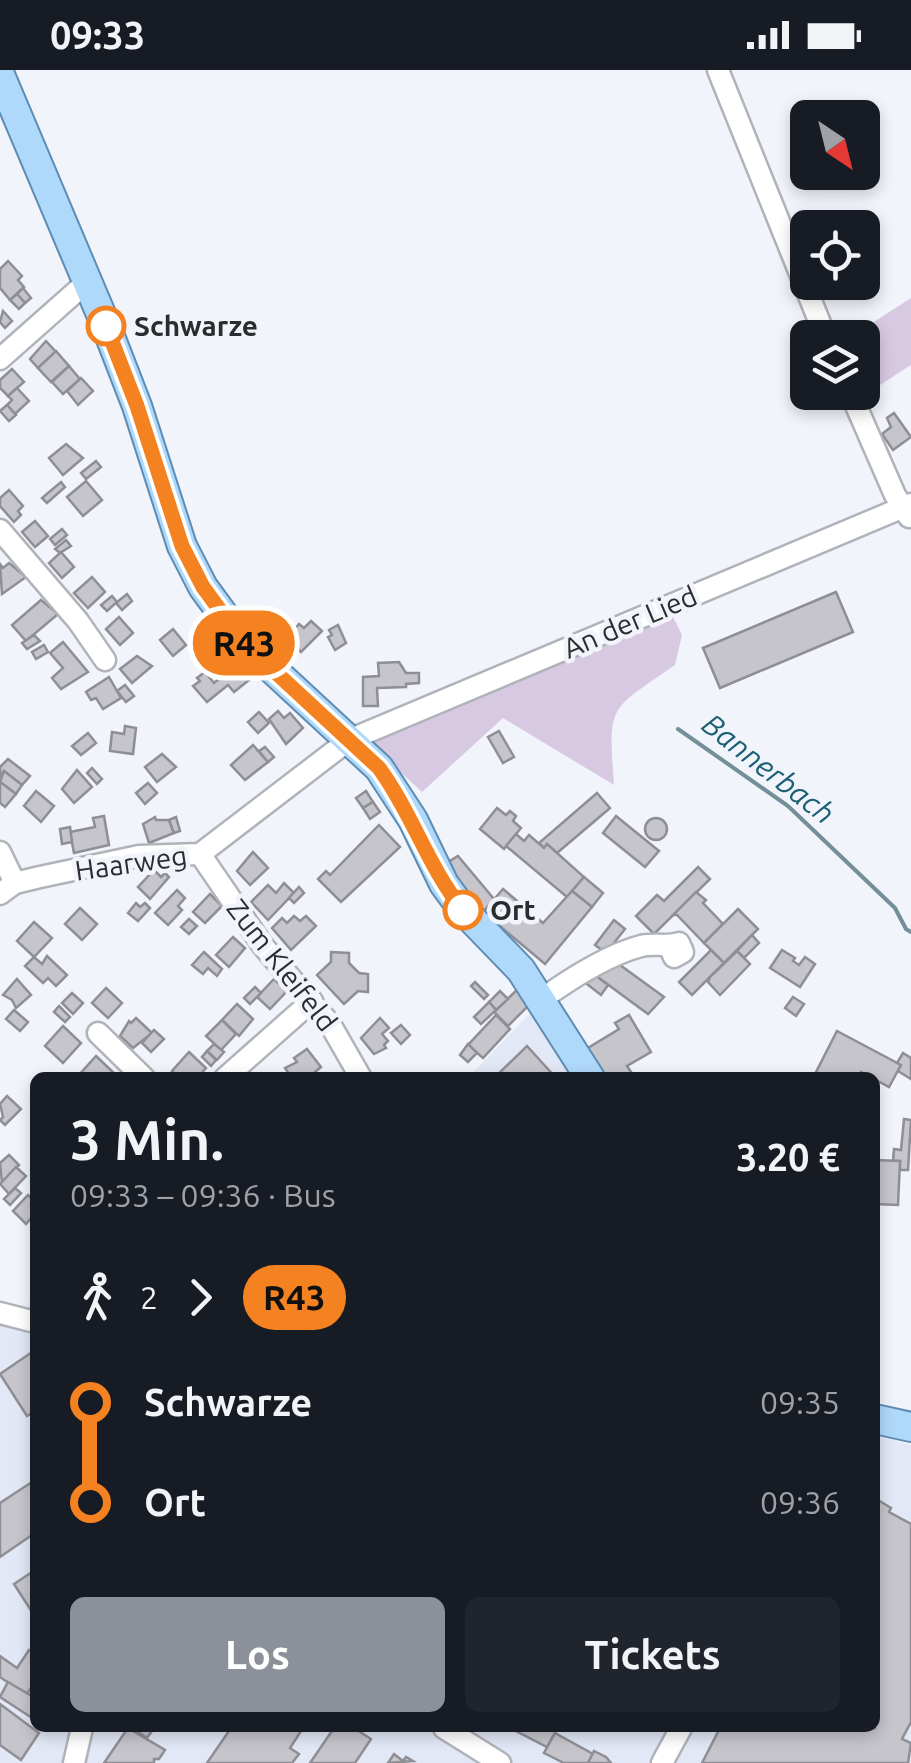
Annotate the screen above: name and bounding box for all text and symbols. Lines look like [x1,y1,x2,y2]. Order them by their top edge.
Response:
text: 09:33 [50,14,145,56]
north arrow [790,100,880,190]
map controls [790,100,880,410]
button: locate [790,210,880,300]
marker: Schwarze [87,307,125,345]
place label: Schwarze [134,310,258,341]
button: layers [790,320,880,410]
street label: An der Lied [558,579,701,664]
line badge: R43 [186,610,302,676]
text: R43 [213,623,275,663]
water label: Bannerbach [696,706,841,830]
street label: Haarweg [73,839,189,886]
marker: Ort [444,891,482,929]
street label: Zum Kleifeld [221,893,343,1037]
place label: Ort [490,894,536,925]
text: 3 Min. [70,1109,224,1170]
text: 3.20 € [736,1136,840,1178]
text: 09:33 – 09:36 · Bus [70,1177,336,1213]
icon: walk [70,1270,125,1325]
icon: forward [173,1270,228,1325]
text: R43 [263,1277,326,1317]
text: 2 [140,1279,158,1315]
text: Schwarze [144,1381,312,1423]
text: 09:35 [760,1384,840,1420]
text: Ort [144,1481,206,1523]
text: 09:36 [760,1484,840,1520]
button: Los [70,1597,445,1712]
button: Tickets [465,1597,840,1712]

